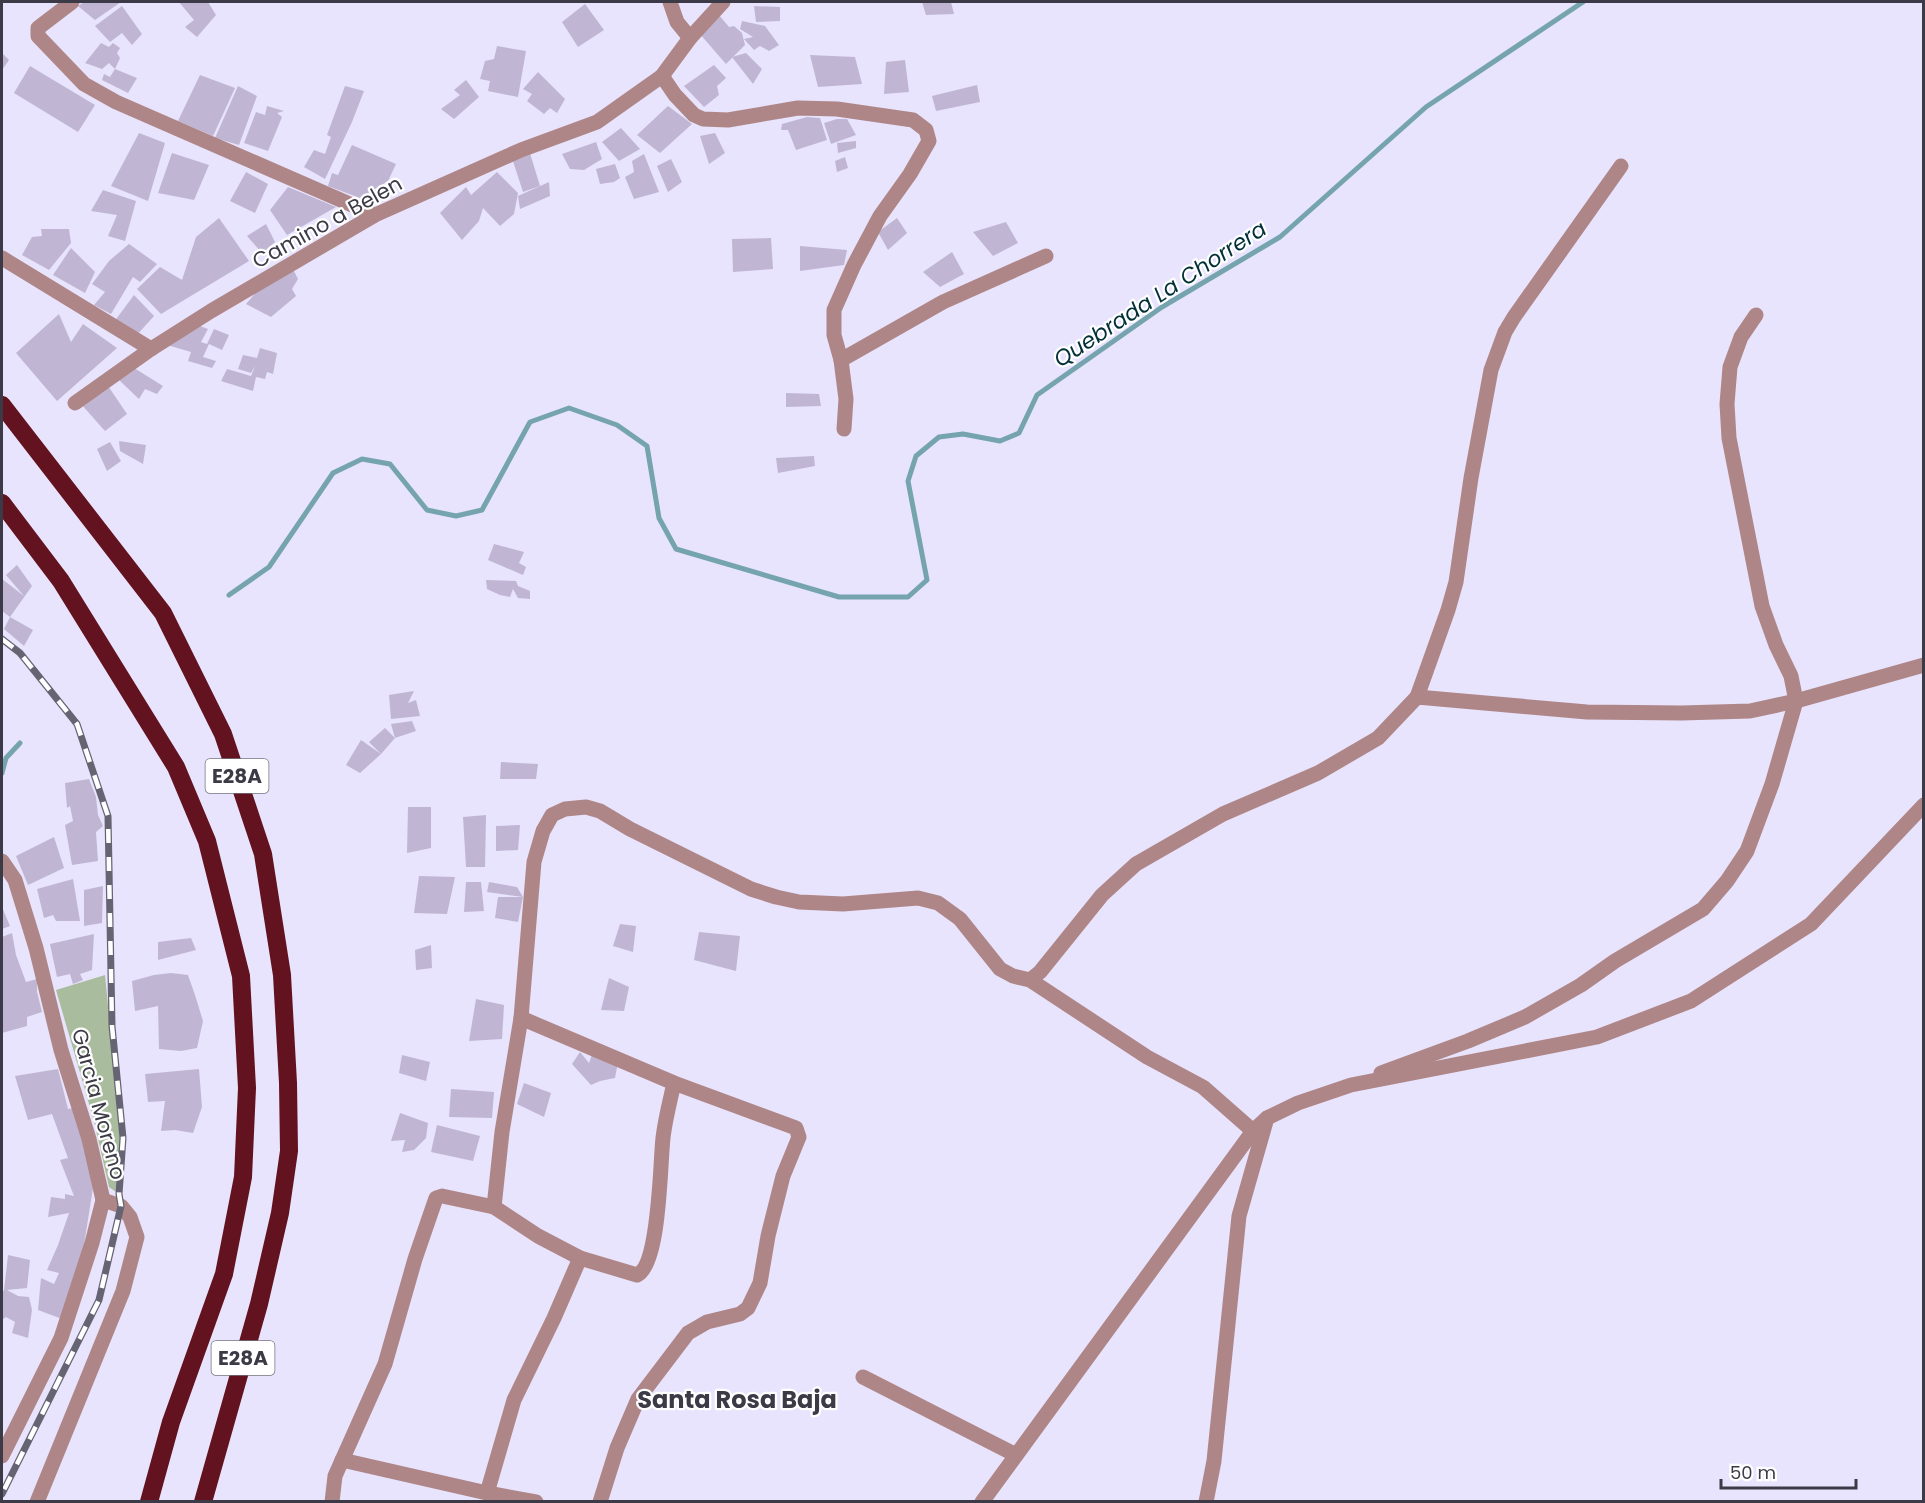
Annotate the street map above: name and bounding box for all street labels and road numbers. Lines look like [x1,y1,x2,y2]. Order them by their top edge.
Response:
street label: Camino a Belen [247,169,407,275]
road number: E28A [206,759,268,793]
street label: Garcia Moreno [65,1025,133,1183]
road number: E28A [212,1341,274,1375]

